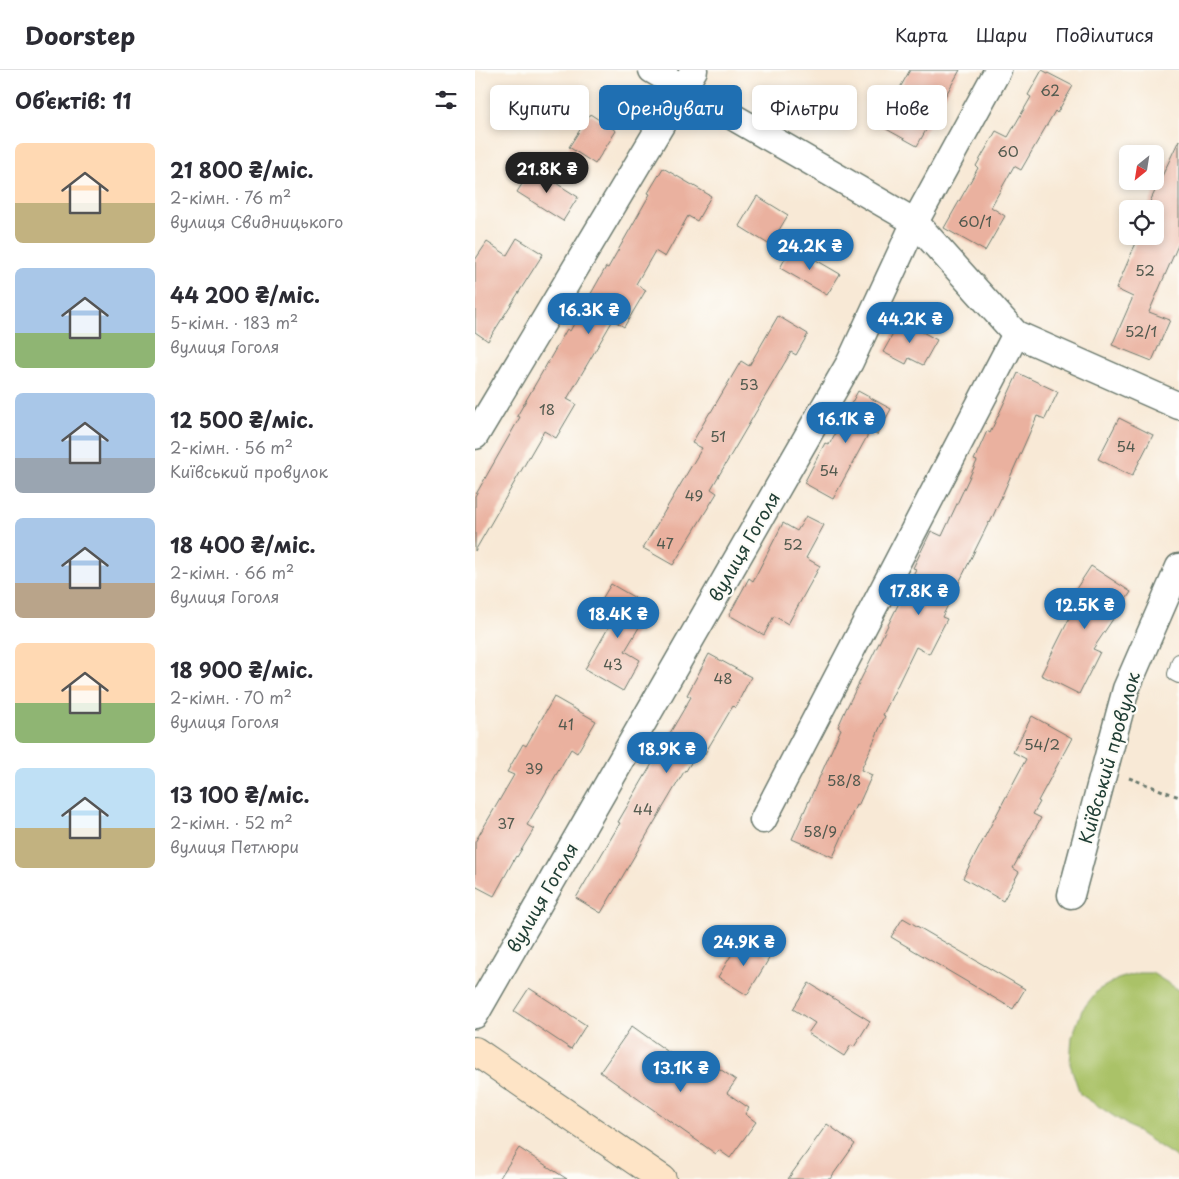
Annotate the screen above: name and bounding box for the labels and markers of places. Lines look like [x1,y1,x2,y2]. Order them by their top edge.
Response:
pin: 21.8K ₴ [501,152,593,194]
pin: 24.2K ₴ [764,228,856,271]
pin: 16.3K ₴ [543,292,635,335]
pin: 44.2K ₴ [864,302,956,344]
pin: 16.1K ₴ [800,402,892,444]
pin: 17.8K ₴ [873,574,965,616]
pin: 12.5K ₴ [1039,588,1131,630]
pin: 18.4K ₴ [572,596,664,639]
pin: 18.9K ₴ [621,732,713,774]
pin: 24.9K ₴ [698,924,790,967]
pin: 13.1K ₴ [635,1050,727,1093]

